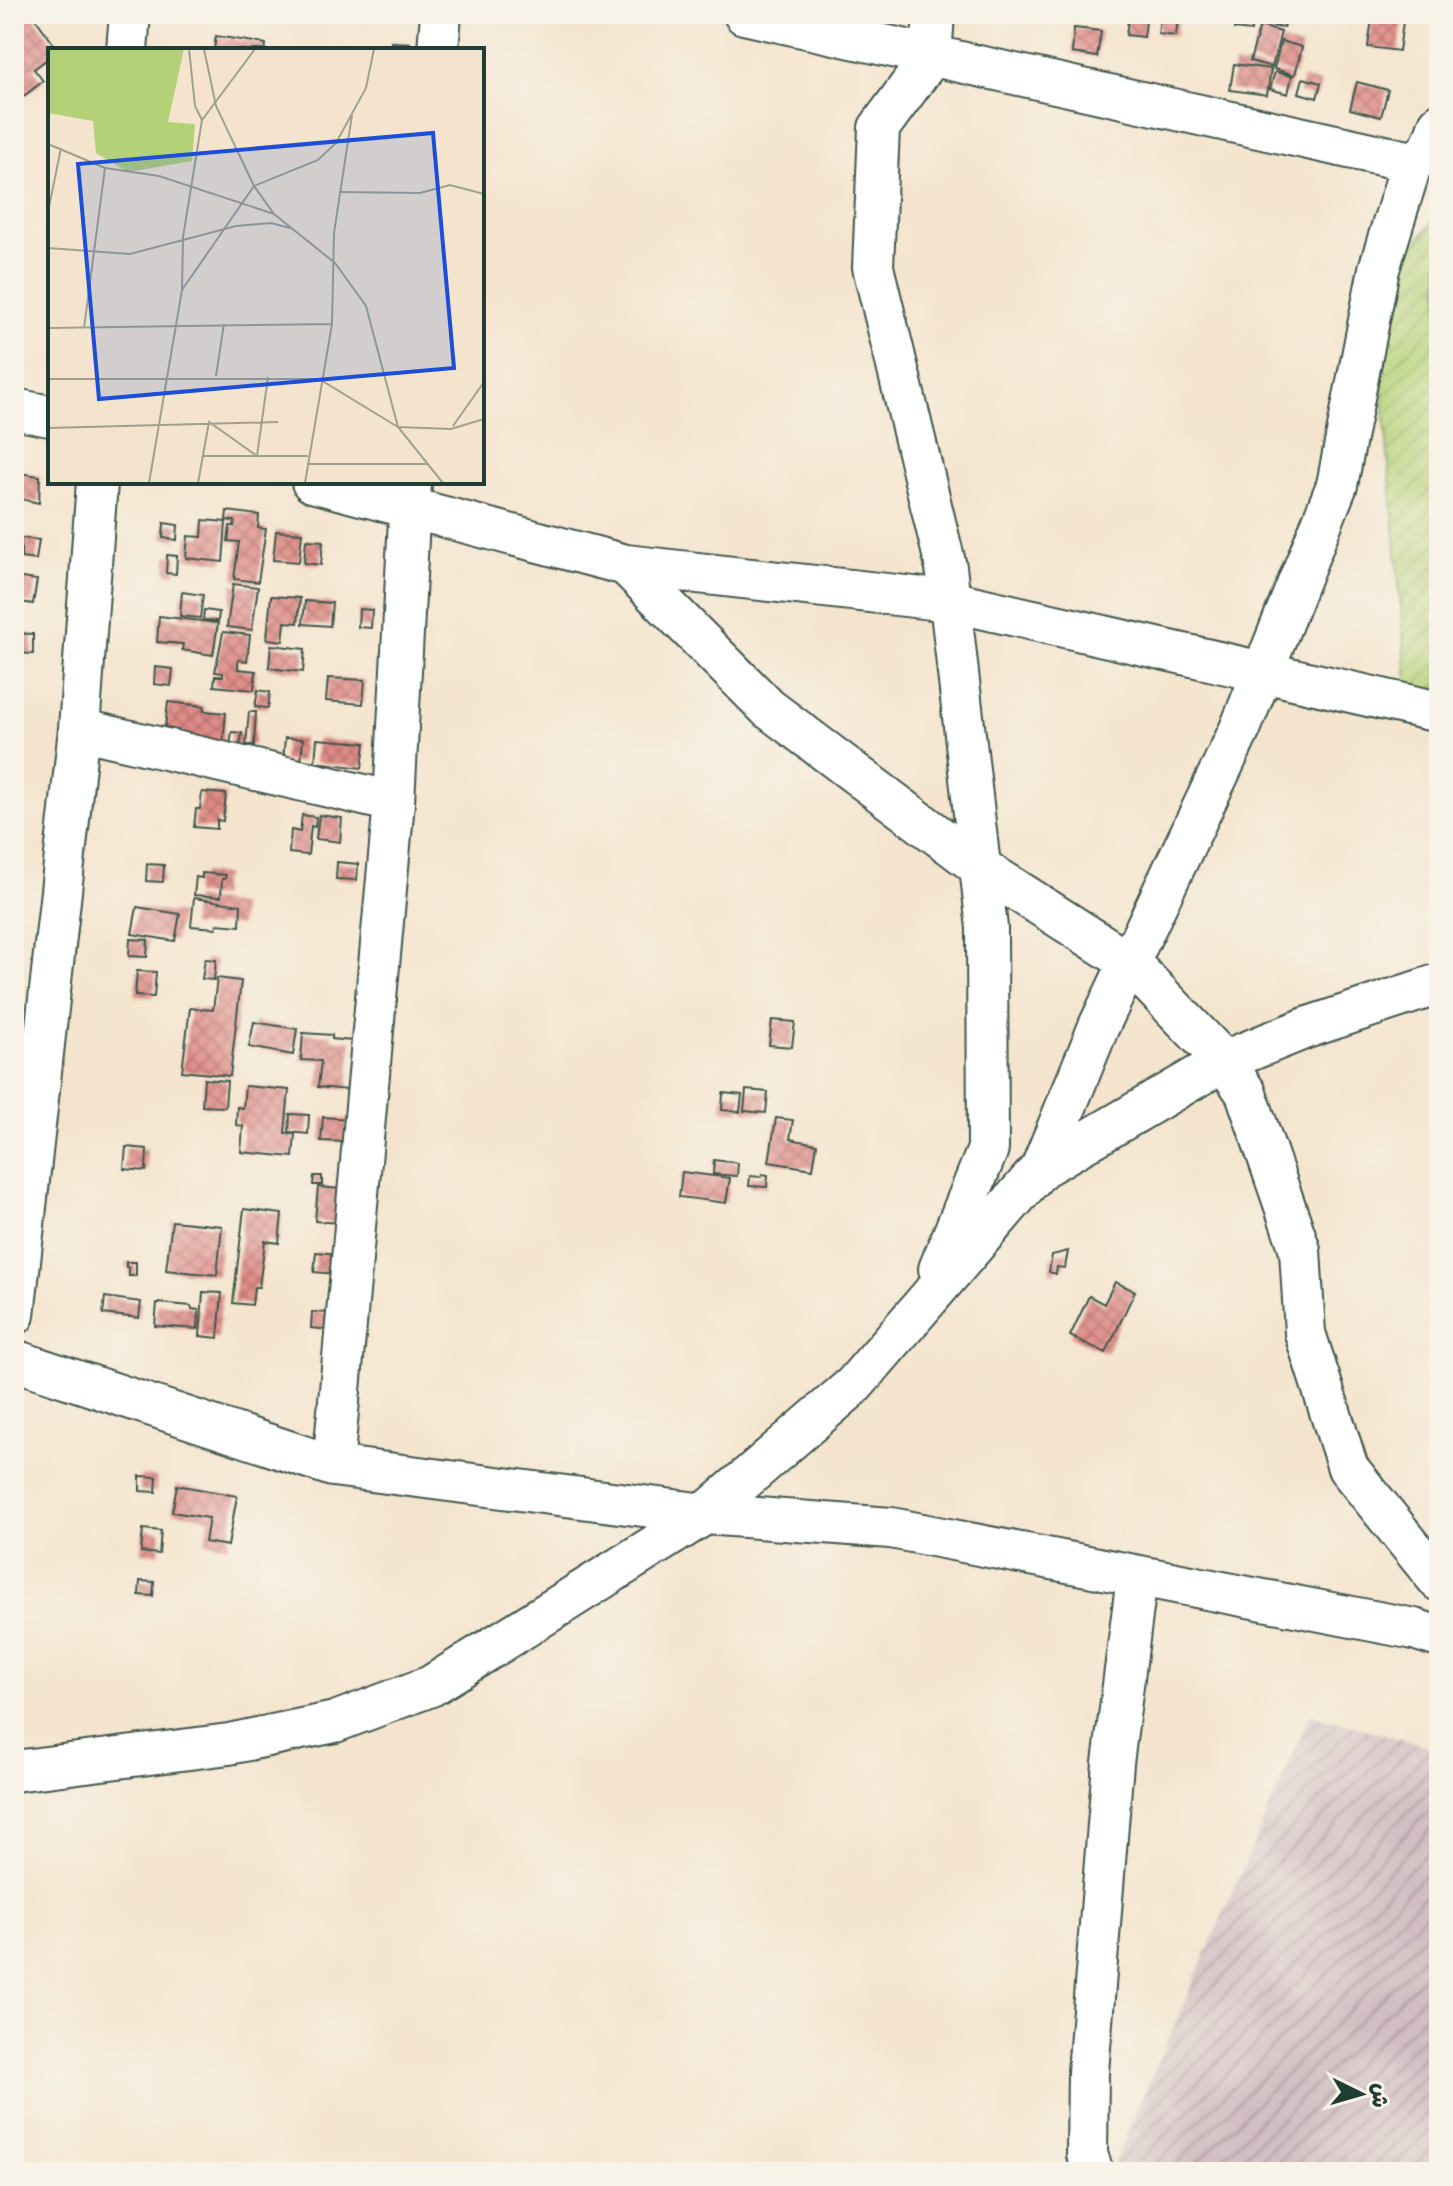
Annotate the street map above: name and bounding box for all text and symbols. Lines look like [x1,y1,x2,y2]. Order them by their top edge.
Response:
inset map [48,48,484,484]
north arrow [1321,2054,1401,2134]
text: ش [1366,2082,1396,2109]

